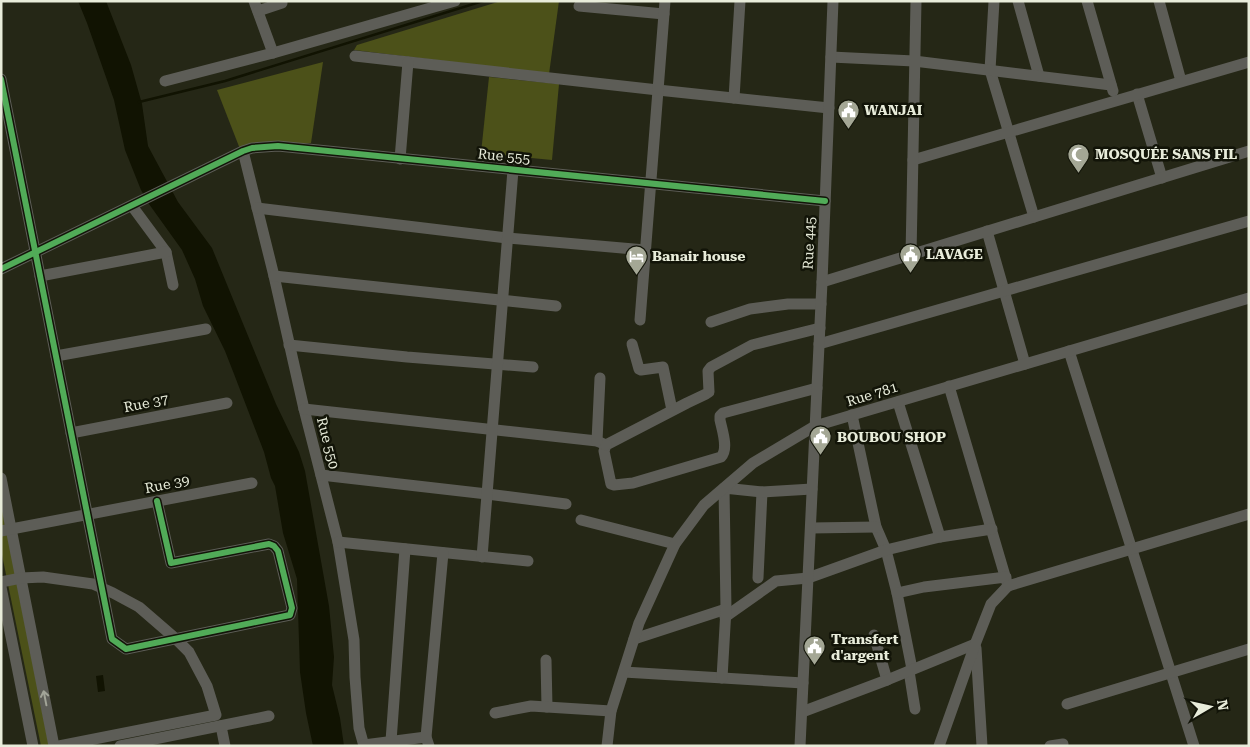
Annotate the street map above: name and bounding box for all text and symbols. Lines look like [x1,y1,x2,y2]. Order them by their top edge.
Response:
public building icon: WANJAI [836,98,860,129]
place label: WANJAI [864,102,923,118]
mosque icon: MOSQUÉE SANS FIL [1067,142,1091,173]
street label: Rue 555 [477,145,531,167]
place label: MOSQUÉE SANS FIL [1095,146,1237,162]
street label: Rue 445 [800,216,818,270]
public building icon: LAVAGE [898,242,922,273]
hotel icon: Banair house [624,244,648,275]
place label: LAVAGE [926,246,983,262]
place label: Banair house [652,248,746,264]
street label: Rue 781 [844,379,900,409]
street label: Rue 37 [122,391,170,415]
street label: Rue 550 [314,415,342,471]
public building icon: BOUBOU SHOP [809,425,833,456]
place label: BOUBOU SHOP [837,429,946,445]
street label: Rue 39 [143,472,191,496]
place label: Transfert d'argent [831,631,899,663]
public building icon: Transfert d'argent [803,635,827,666]
north arrow [1185,682,1235,732]
one-way arrow [39,690,49,706]
text: N [1214,698,1232,712]

